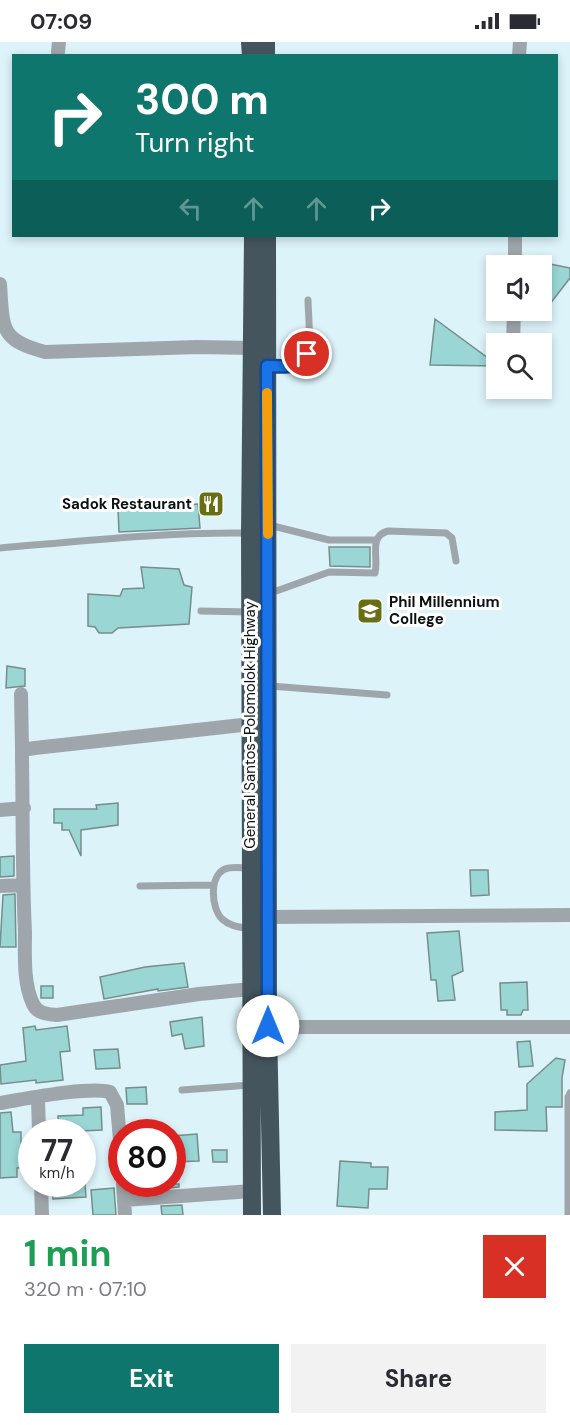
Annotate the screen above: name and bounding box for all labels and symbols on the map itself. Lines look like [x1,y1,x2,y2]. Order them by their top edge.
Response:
pin [281,328,332,379]
restaurant icon: Sadok Restaurant [196,489,226,519]
place label: Sadok Restaurant [62,494,192,514]
place label: Phil Millennium College [389,592,500,629]
school or university icon: Phil Millennium College [355,596,385,626]
street label: General Santos-Polomolok Highway [240,601,260,849]
position arrow [236,994,300,1058]
speed limit sign: 80 [108,1119,186,1197]

